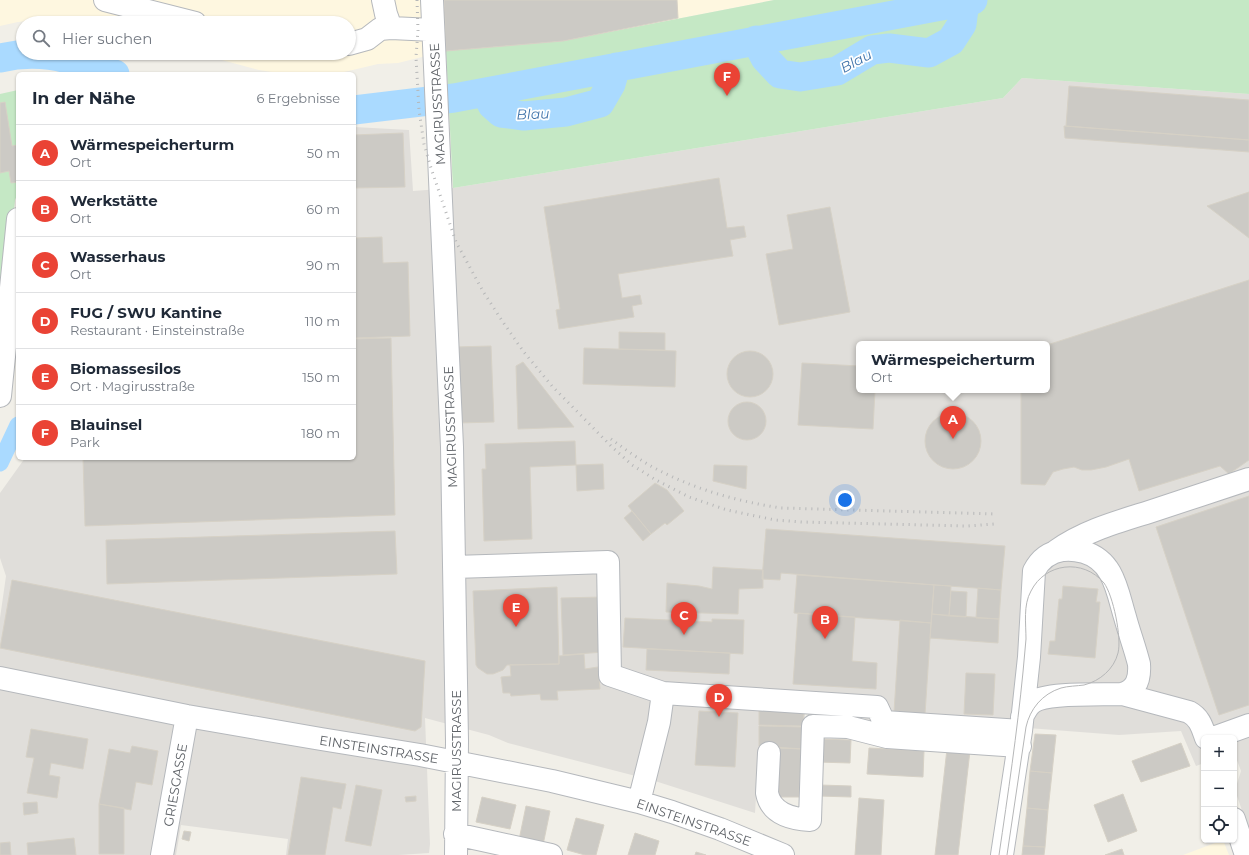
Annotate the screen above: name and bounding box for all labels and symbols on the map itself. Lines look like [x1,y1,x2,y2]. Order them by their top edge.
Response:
street label: MAGIRUSSTRASSE [426,43,448,165]
water label: Blau [837,45,875,77]
pin: F [714,63,740,96]
water label: Blau [516,104,550,124]
street label: MAGIRUSSTRASSE [440,366,460,488]
pin: A [940,406,966,439]
your location [835,490,855,510]
pin: E [503,594,529,627]
pin: C [671,602,697,635]
pin: B [812,606,838,639]
pin: D [706,684,732,717]
street label: MAGIRUSSTRASSE [448,690,464,812]
street label: EINSTEINSTRASSE [318,732,440,766]
street label: GRIESGASSE [160,742,190,828]
street label: EINSTEINSTRASSE [634,795,754,849]

